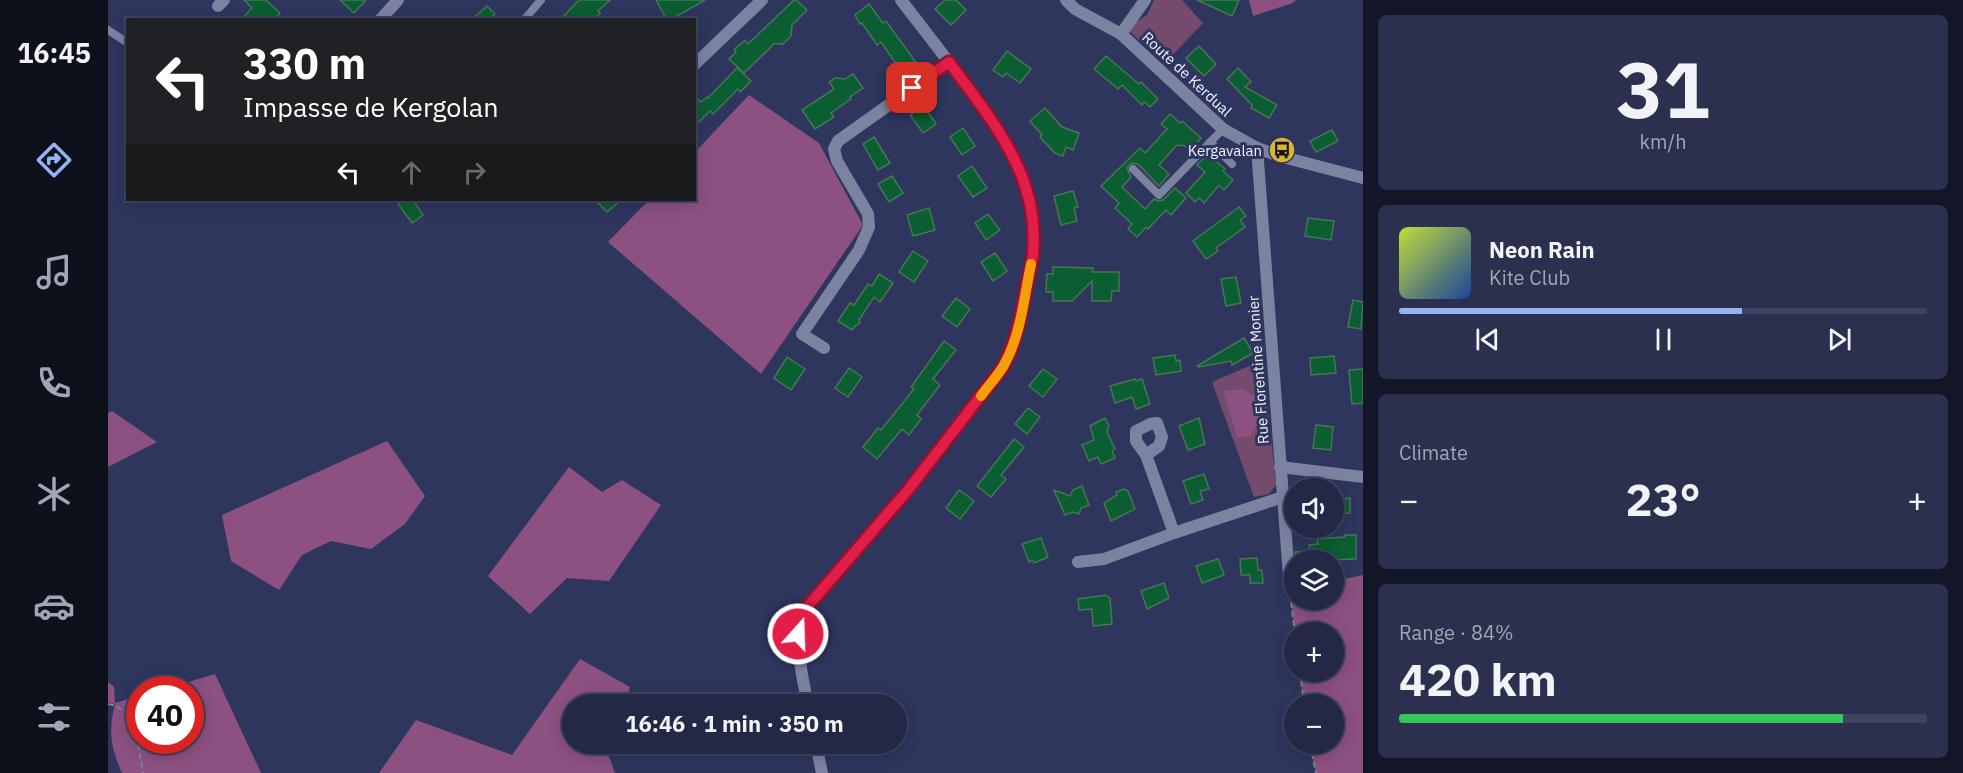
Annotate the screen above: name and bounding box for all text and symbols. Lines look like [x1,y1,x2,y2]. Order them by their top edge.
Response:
street label: Route de Kerdual [1138,28,1236,120]
text: 16:45 [17,35,91,70]
text: 330 m [243,36,366,91]
text: 31 [1616,38,1710,139]
icon: left [144,42,222,120]
pin [886,62,937,113]
icon: arrive [895,71,928,104]
text: Impasse de Kergolan [243,89,499,124]
text: km/h [1639,128,1687,155]
bus stop icon: Kergavalan [1267,135,1297,165]
icon: directions [33,139,75,181]
place label: Kergavalan [1188,141,1262,160]
icon: left [332,156,365,189]
icon: ahead [395,156,428,189]
icon: right [458,156,491,189]
text: Neon Rain [1489,235,1595,264]
icon: music [33,251,75,293]
text: Kite Club [1489,264,1570,291]
street label: Rue Florentine Monier [1243,295,1273,445]
icon: previous [1471,323,1504,356]
icon: pause [1647,323,1680,356]
icon: next [1823,323,1856,356]
icon: phone [33,362,75,404]
text: Climate [1399,439,1468,466]
text: 23° [1625,470,1701,528]
icon: climate [33,473,75,515]
map controls [1284,478,1344,754]
button: sound [1284,478,1344,538]
text: − [1399,478,1419,521]
text: + [1907,478,1927,521]
button: layers [1284,550,1344,610]
icon: car [33,585,75,627]
position arrow [766,602,830,666]
text: Range · 84% [1399,619,1514,646]
button: + [1284,622,1344,682]
text: 420 km [1399,650,1557,708]
speed limit sign: 40 [126,676,204,754]
button: − [1284,694,1344,754]
icon: filters [33,696,75,738]
text: 16:46 · 1 min · 350 m [625,709,844,738]

